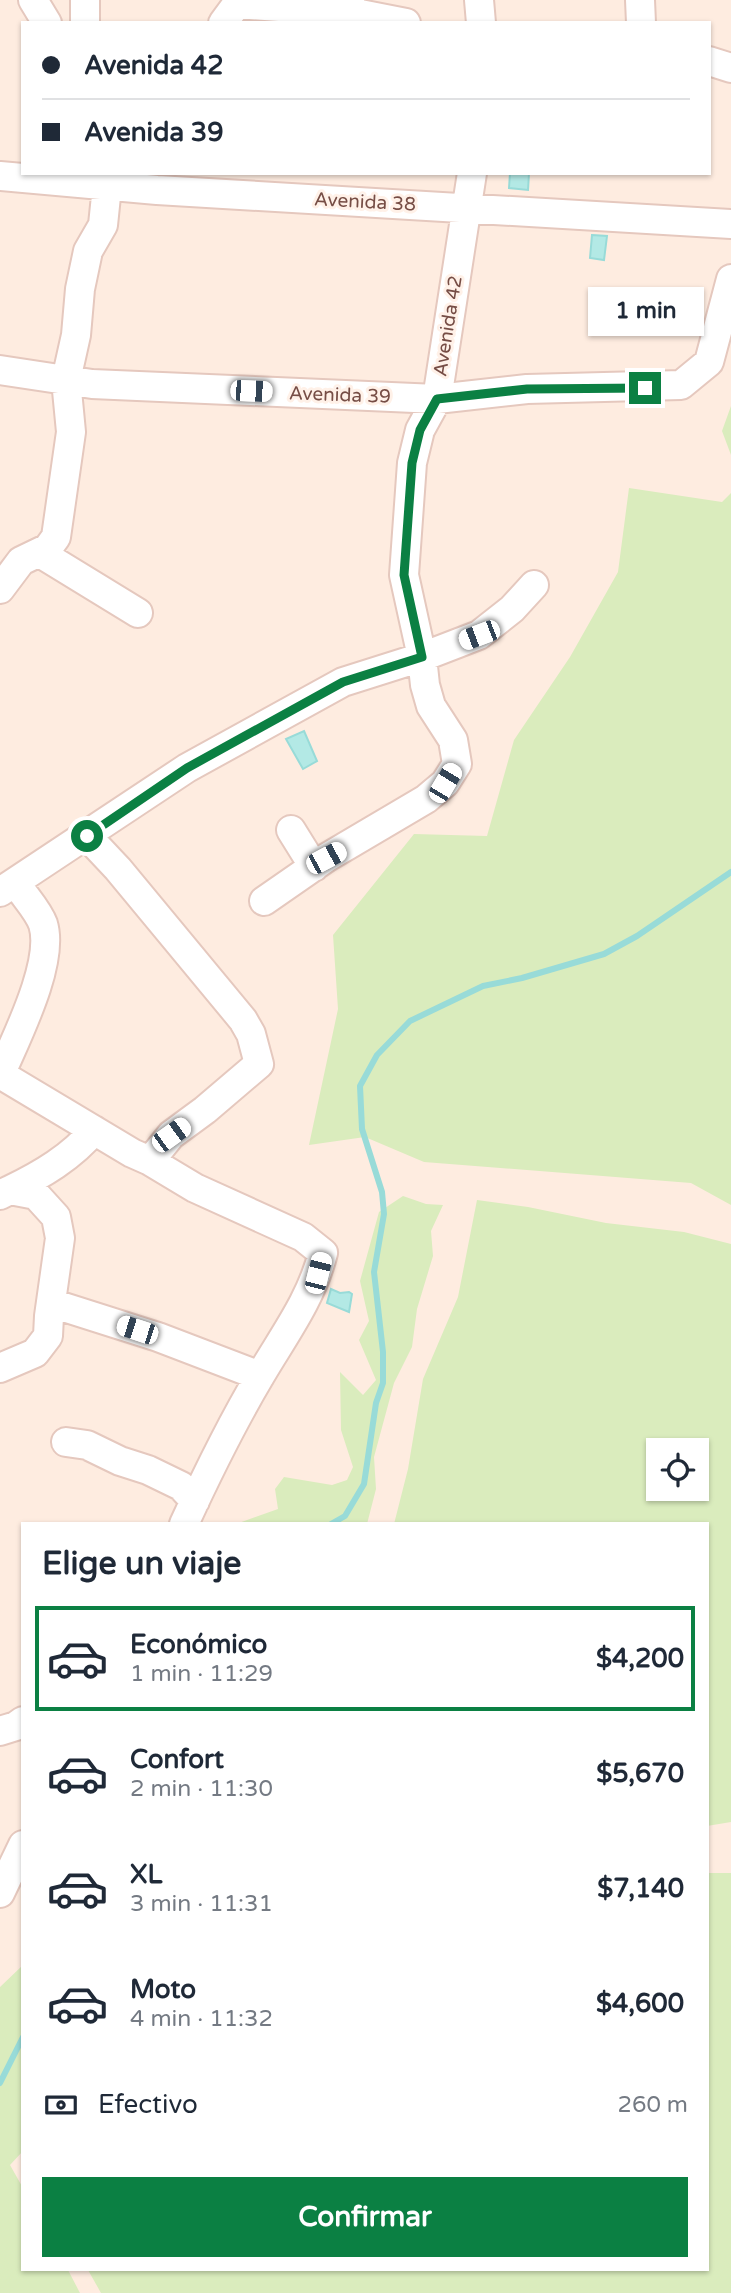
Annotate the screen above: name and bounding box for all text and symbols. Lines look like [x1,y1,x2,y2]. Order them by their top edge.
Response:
text: Avenida 42 [84,50,224,81]
text: Avenida 39 [84,117,224,148]
street label: Avenida 38 [314,188,417,216]
street label: Avenida 42 [429,274,467,378]
callout: 1 min [587,286,703,336]
text: 1 min [615,297,677,325]
route end [629,372,661,404]
car [230,380,273,402]
street label: Avenida 39 [289,382,391,408]
car [456,618,503,652]
car [426,760,465,806]
route start [71,820,103,852]
car [303,839,350,877]
car [148,1114,195,1156]
car [303,1250,334,1296]
car [114,1314,161,1346]
map controls [646,1438,709,1501]
button: locate [646,1438,709,1501]
text: Elige un viaje [42,1545,241,1583]
icon: car [46,1627,109,1690]
text: Económico [130,1629,267,1660]
text: $4,200 [596,1643,684,1674]
text: 1 min · 11:29 [130,1660,273,1688]
icon: car [46,1742,109,1805]
text: Confort [130,1744,224,1775]
text: $5,670 [596,1758,684,1789]
text: 2 min · 11:30 [130,1775,273,1803]
icon: car [46,1857,109,1920]
text: XL [130,1859,162,1890]
text: $7,140 [597,1873,684,1904]
text: 3 min · 11:31 [130,1890,273,1918]
icon: car [46,1972,109,2035]
text: Moto [130,1974,196,2005]
text: $4,600 [596,1988,684,2019]
text: 4 min · 11:32 [130,2005,273,2033]
icon: cash [42,2086,80,2124]
text: Efectivo [98,2089,198,2120]
text: 260 m [618,2091,688,2119]
button: Confirmar [42,2177,688,2257]

